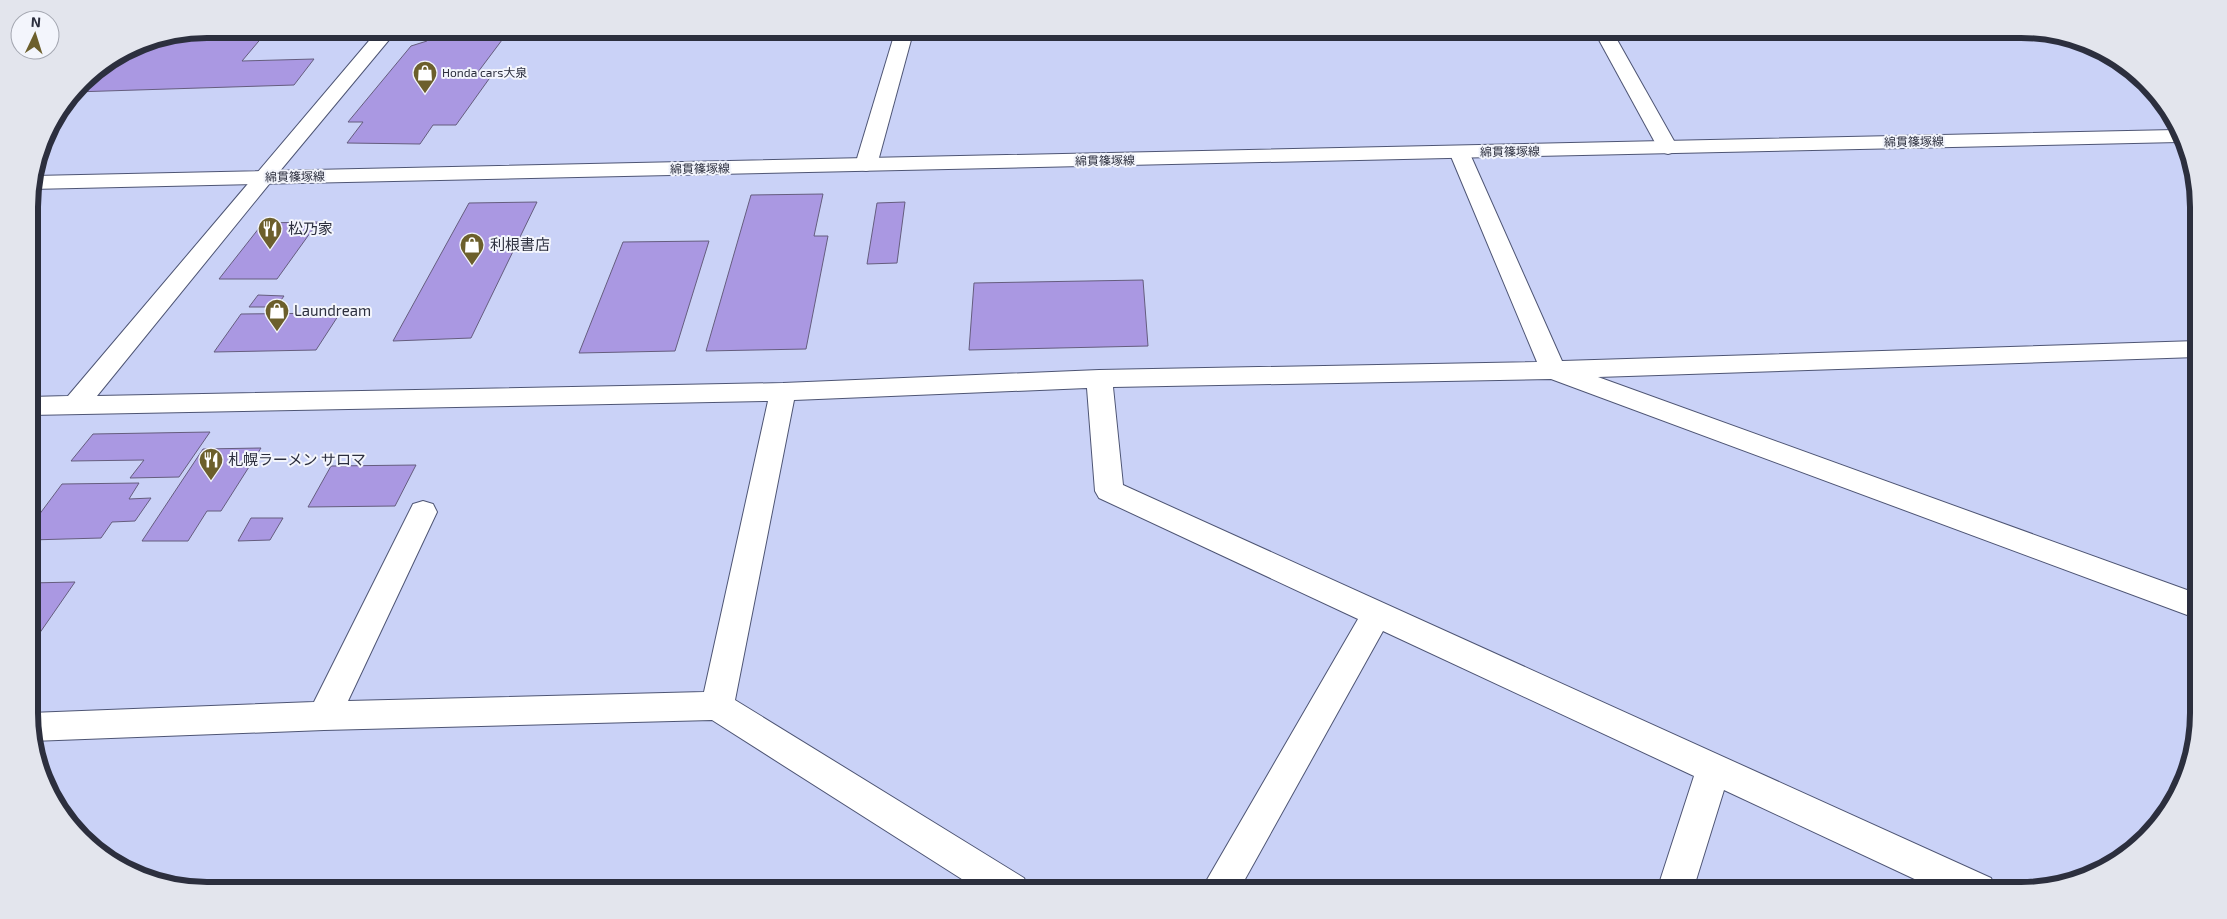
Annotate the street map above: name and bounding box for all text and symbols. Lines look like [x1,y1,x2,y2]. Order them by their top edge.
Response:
north arrow [10,10,60,60]
text: N [30,13,42,30]
shop icon: Honda cars大泉 [412,60,438,94]
place label: Honda cars大泉 [442,65,527,79]
street label: 綿貫篠塚線 [1884,133,1944,149]
street label: 綿貫篠塚線 [1480,143,1540,159]
street label: 綿貫篠塚線 [1075,152,1135,168]
street label: 綿貫篠塚線 [670,160,730,176]
street label: 綿貫篠塚線 [265,168,325,184]
restaurant icon: 松乃家 [257,216,283,250]
place label: 松乃家 [288,219,333,237]
shop icon: 利根書店 [459,232,485,266]
place label: 利根書店 [490,235,550,253]
shop icon: Laundream [264,298,290,332]
place label: Laundream [294,301,371,319]
restaurant icon: 札幌ラーメン サロマ [198,447,224,481]
place label: 札幌ラーメン サロマ [228,450,366,468]

